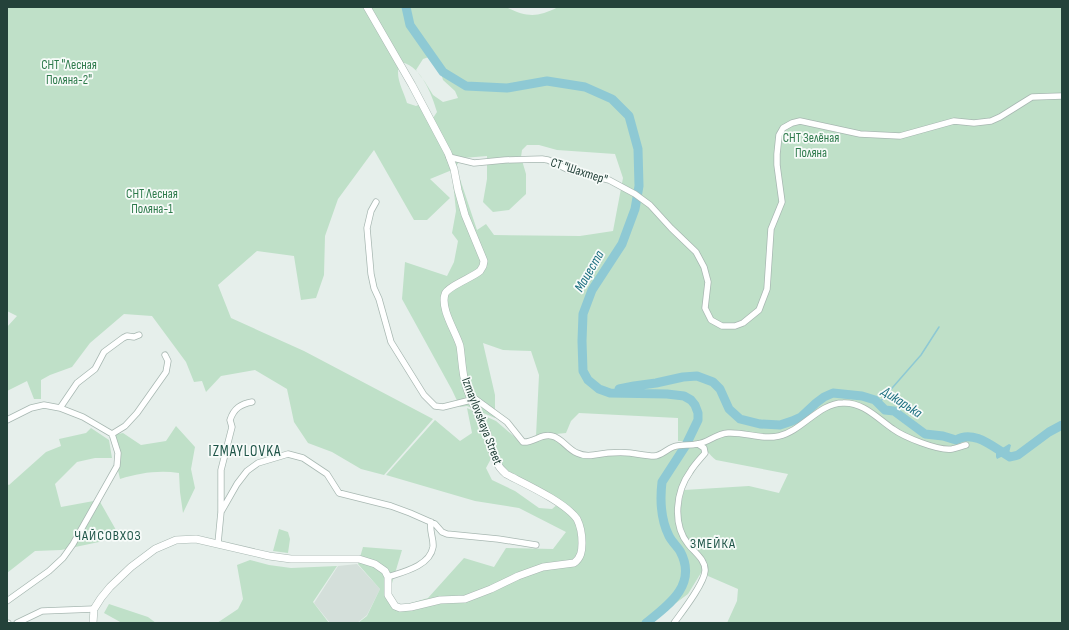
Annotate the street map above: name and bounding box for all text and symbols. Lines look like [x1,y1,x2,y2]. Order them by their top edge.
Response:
park label: СНТ "Лесная Поляна-2" [41,57,97,88]
park label: СНТ Зелёная Поляна [783,130,839,161]
street label: СТ "Шахтер" [549,154,610,188]
park label: СНТ Лесная Поляна-1 [126,186,178,217]
water label: Мацеста [570,247,608,295]
street label: Izmaylovskaya Street [458,375,506,467]
water label: Дикарька [878,382,926,422]
district label: IZMAYLOVKA [209,442,281,461]
district label: ЧАЙСОВХОЗ [74,527,142,544]
district label: ЗМЕЙКА [690,535,736,552]

